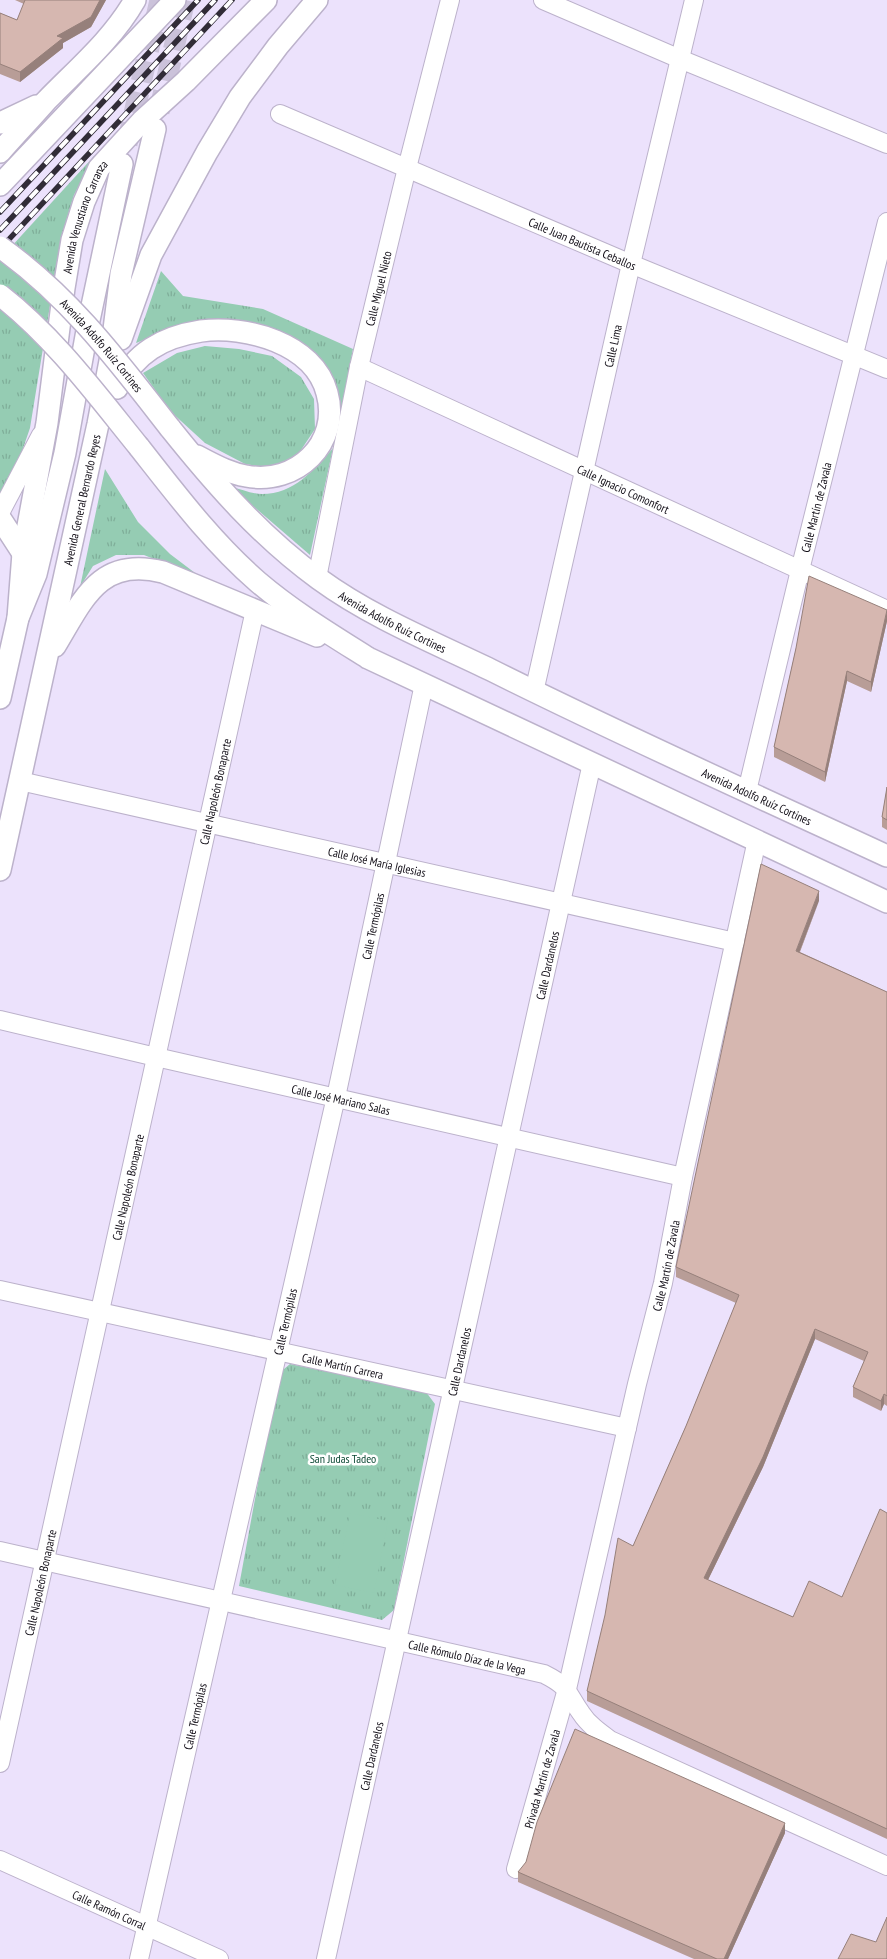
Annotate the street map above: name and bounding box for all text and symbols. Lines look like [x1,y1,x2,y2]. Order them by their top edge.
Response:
street label: Avenida Venustiano Carranza [59,156,110,275]
street label: Calle Juan Bautista Ceballos [527,214,638,273]
street label: Calle Miguel Nieto [362,249,394,327]
street label: Avenida Adolfo Ruíz Cortines [57,295,146,395]
street label: Calle Lima [600,323,625,369]
street label: Avenida General Bernardo Reyes [60,433,103,567]
street label: Calle Martín de Zavala [797,460,834,554]
street label: Calle Ignacio Comonfort [575,461,672,517]
street label: Avenida Adolfo Ruíz Cortines [336,587,449,655]
street label: Calle Napoleón Bonaparte [196,737,234,846]
street label: Avenida Adolfo Ruíz Cortines [700,764,814,828]
street label: Calle José María Iglesias [327,843,427,880]
street label: Calle Termópilas [358,891,387,961]
street label: Calle Dardanelos [532,929,562,1001]
street label: Calle José Mariano Salas [290,1081,392,1118]
street label: Calle Napoleón Bonaparte [108,1132,146,1241]
street label: Calle Martín de Zavala [649,1219,682,1313]
street label: Calle Termópilas [270,1287,300,1356]
street label: Calle Dardanelos [444,1326,474,1397]
street label: Calle Martín Carrera [301,1349,385,1382]
park label: San Judas Tadeo [310,1451,376,1466]
street label: Calle Napoleón Bonaparte [21,1528,59,1637]
street label: Calle Rómulo Díaz de la Vega [407,1636,528,1677]
street label: Calle Termópilas [180,1682,209,1751]
street label: Calle Dardanelos [356,1720,386,1792]
street label: Privada Martín de Zavala [520,1727,563,1830]
street label: Calle Ramón Corral [70,1886,149,1933]

